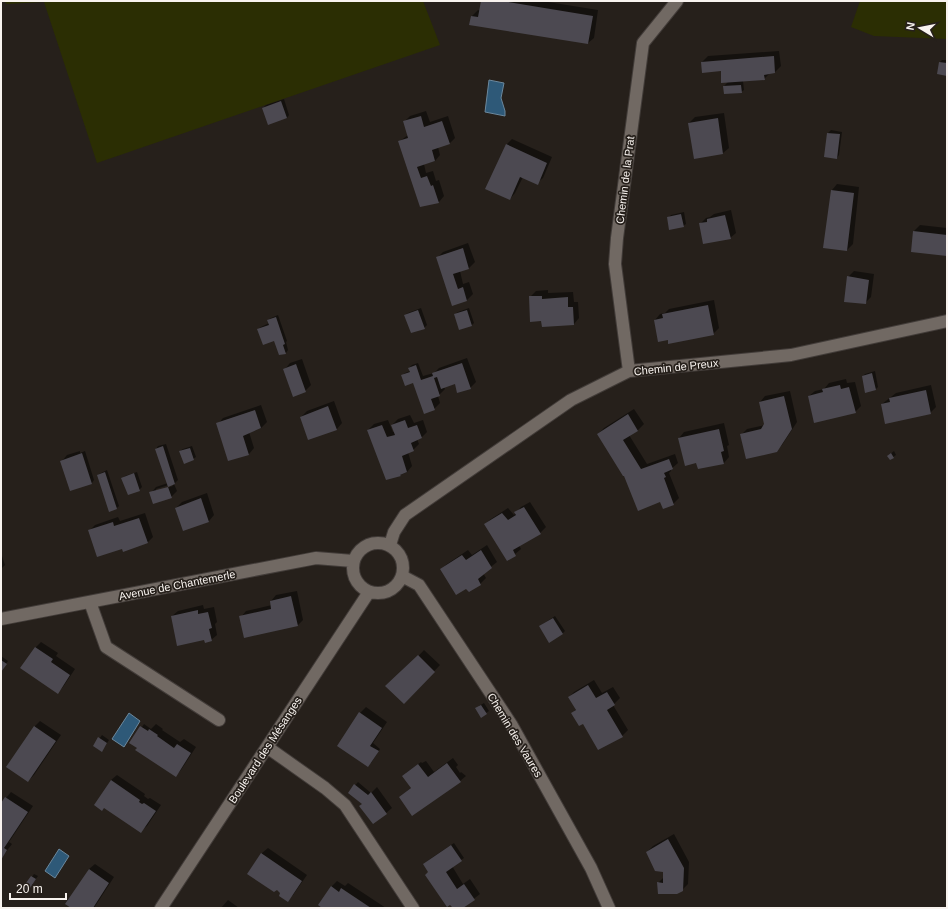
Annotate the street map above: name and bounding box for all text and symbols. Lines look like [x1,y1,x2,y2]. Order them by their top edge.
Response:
north arrow [900,8,940,48]
text: N [904,21,917,31]
street label: Chemin de la Prat [614,136,636,224]
street label: Chemin de Preux [633,357,719,377]
street label: Avenue de Chantemerle [118,568,236,602]
street label: Chemin des Vaures [485,691,545,780]
street label: Boulevard des Mésanges [226,694,304,805]
scale bar [10,875,66,901]
text: 20 m [16,882,43,896]

